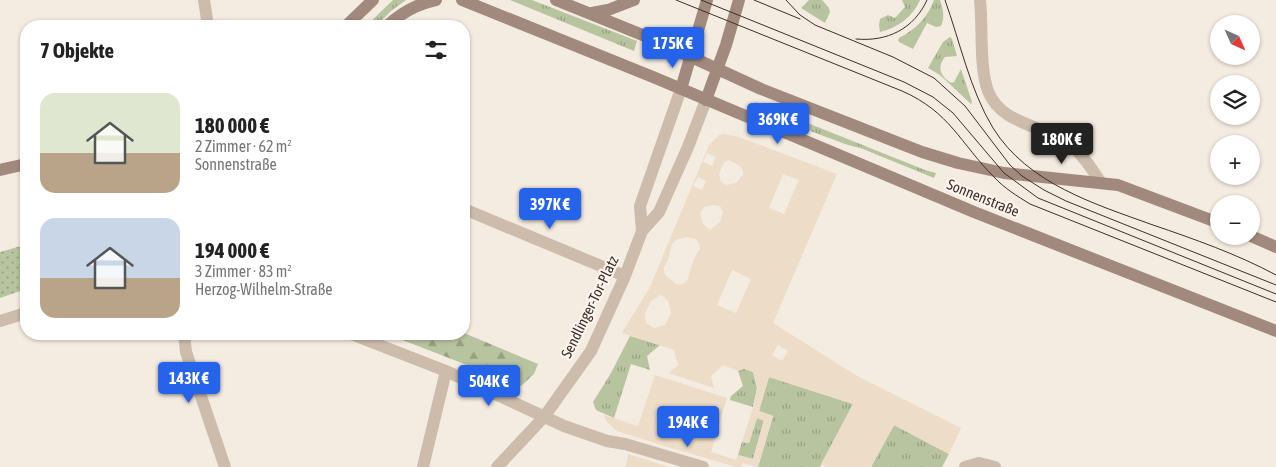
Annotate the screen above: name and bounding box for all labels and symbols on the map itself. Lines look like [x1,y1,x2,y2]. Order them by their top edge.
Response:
north arrow [1210,15,1260,65]
pin: 175K € [632,27,714,69]
pin: 369K € [737,102,819,145]
pin: 180K € [1021,122,1103,165]
street label: Sonnenstraße [945,175,1022,220]
pin: 397K € [509,188,591,230]
street label: Sendlinger-Tor-Platz [557,252,622,361]
pin: 143K € [148,362,230,404]
pin: 504K € [448,364,530,407]
pin: 194K € [647,406,729,448]

